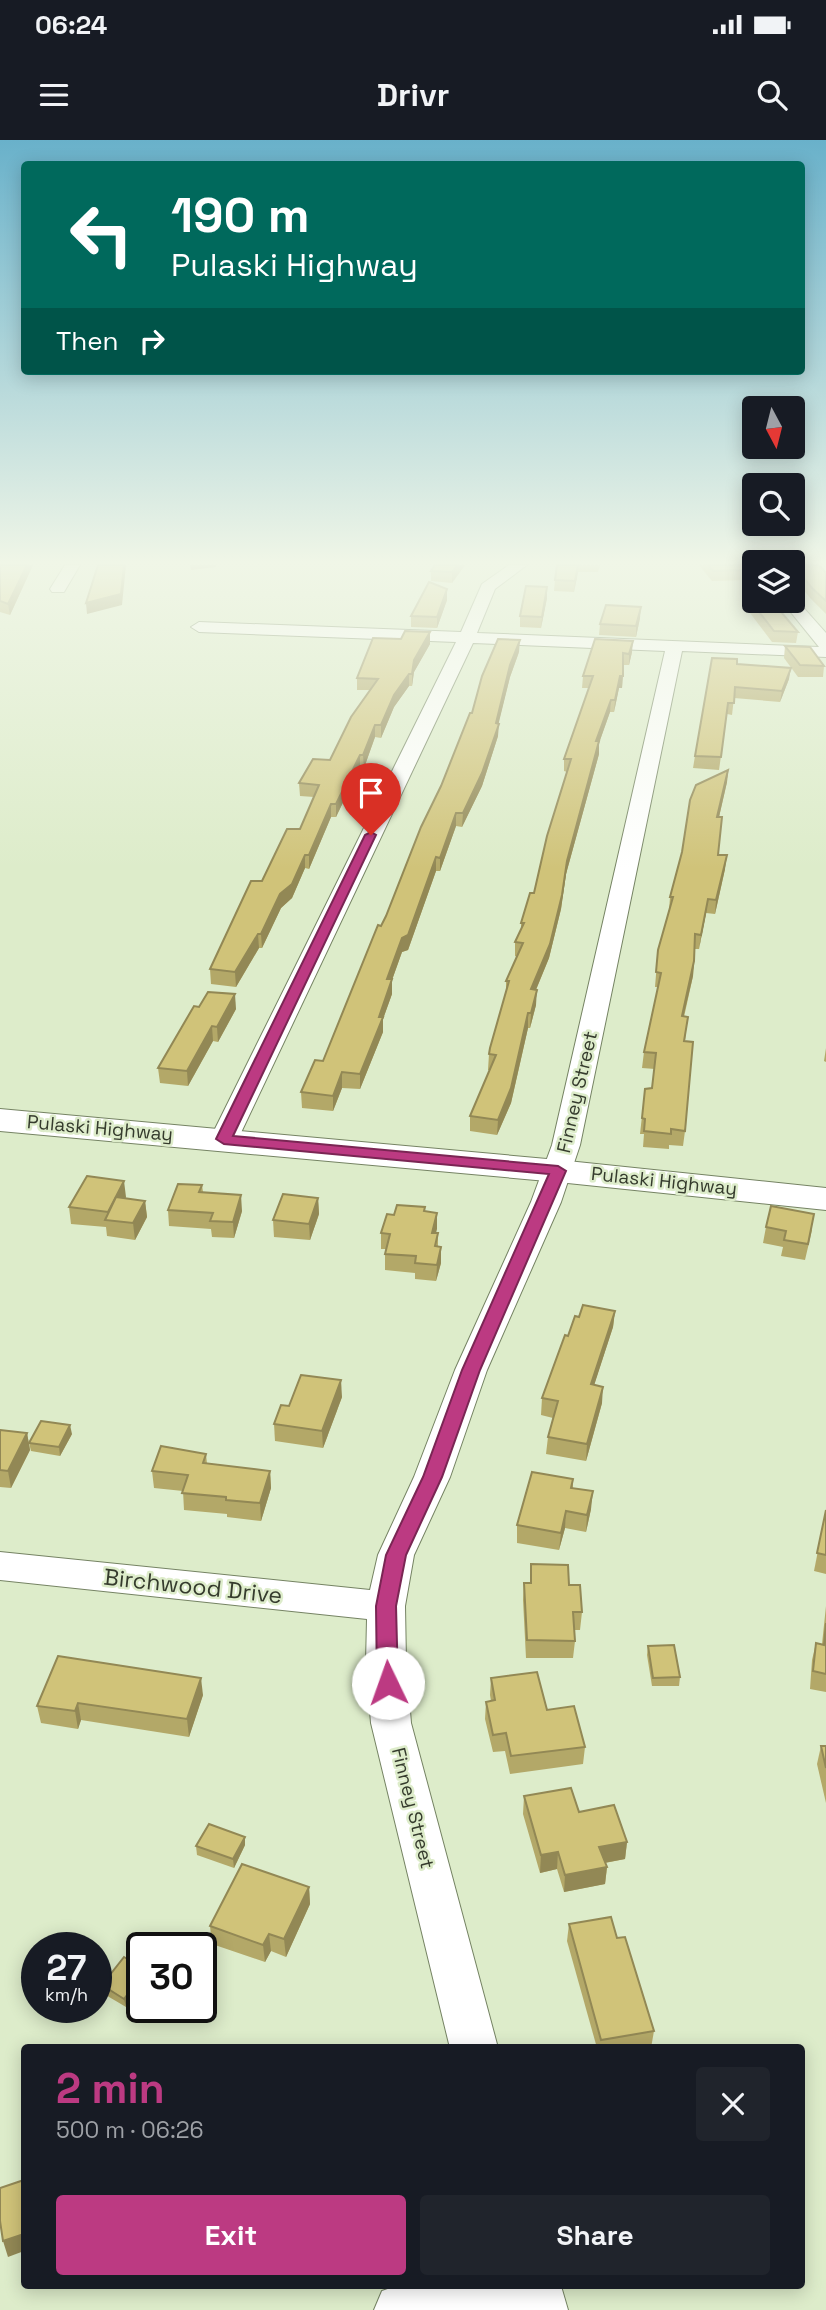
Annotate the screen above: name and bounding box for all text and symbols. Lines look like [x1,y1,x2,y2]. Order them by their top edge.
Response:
text: 06:24 [35,8,107,42]
text: Drivr [377,75,449,115]
icon: menu [35,76,73,114]
icon: search [753,76,791,114]
text: 190 m [171,184,309,246]
icon: left [56,189,147,280]
text: Pulaski Highway [171,245,418,285]
icon: right [133,322,171,360]
text: Then [56,324,119,358]
north arrow [742,396,805,458]
map controls [742,396,805,613]
button: search [742,473,805,536]
button: layers [742,550,805,613]
pin [341,763,401,835]
icon: arrive [352,774,390,812]
street label: Finney Street [551,1029,603,1155]
street label: Pulaski Highway [26,1109,174,1147]
street label: Pulaski Highway [590,1161,738,1201]
street label: Birchwood Drive [102,1562,284,1610]
position arrow [351,1646,425,1720]
street label: Finney Street [386,1745,440,1871]
speed limit sign: 30 [126,1932,217,2023]
text: 27 [47,1946,86,1990]
text: km/h [45,1983,88,2006]
text: 2 min [56,2062,165,2115]
button: close [696,2067,770,2141]
text: 500 m · 06:26 [56,2115,204,2145]
button: Exit [56,2195,406,2275]
button: Share [420,2195,770,2275]

